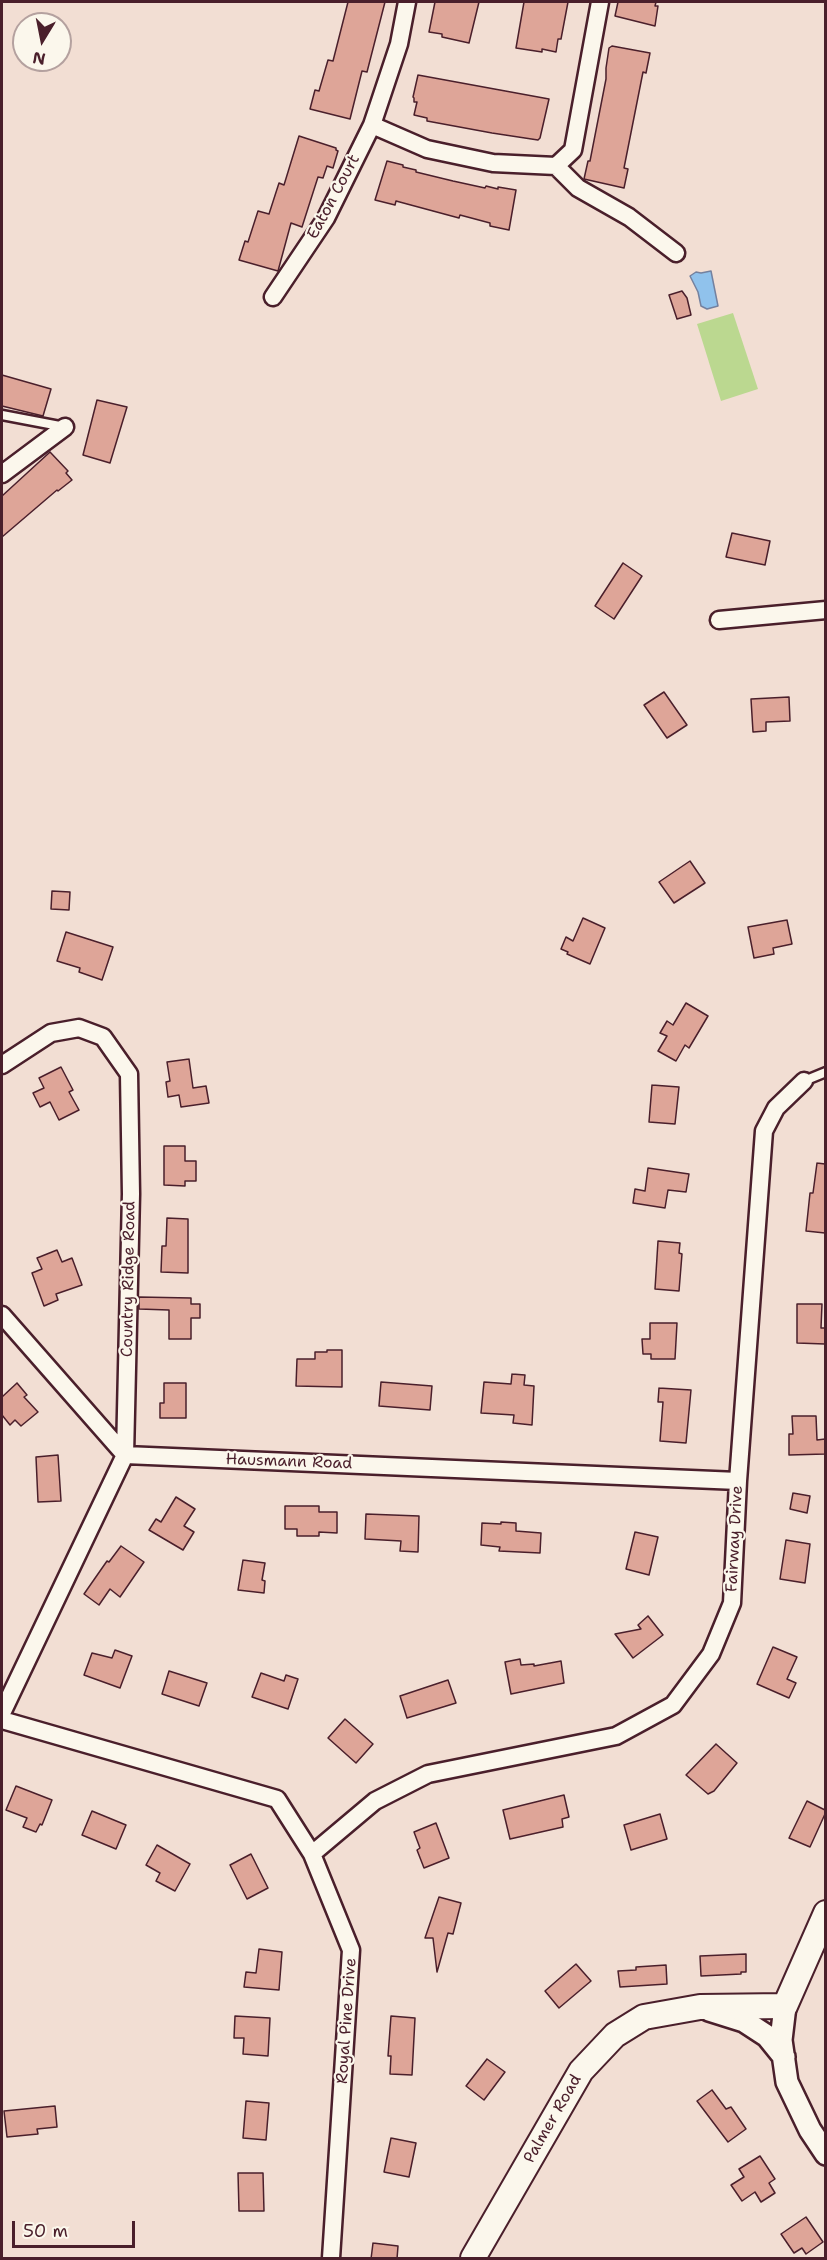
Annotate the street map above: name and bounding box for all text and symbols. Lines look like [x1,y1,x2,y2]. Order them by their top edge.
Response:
north arrow [12,12,72,72]
text: N [31,47,47,70]
street label: Eaton Court [304,151,364,243]
street label: Country Ridge Road [118,1201,140,1357]
street label: Hausmann Road [225,1450,353,1474]
street label: Fairway Drive [723,1485,747,1593]
street label: Royal Pine Drive [333,1957,361,2085]
street label: Palmer Road [520,2071,586,2167]
scale bar [15,2209,138,2247]
text: 50 m [23,2219,68,2243]

